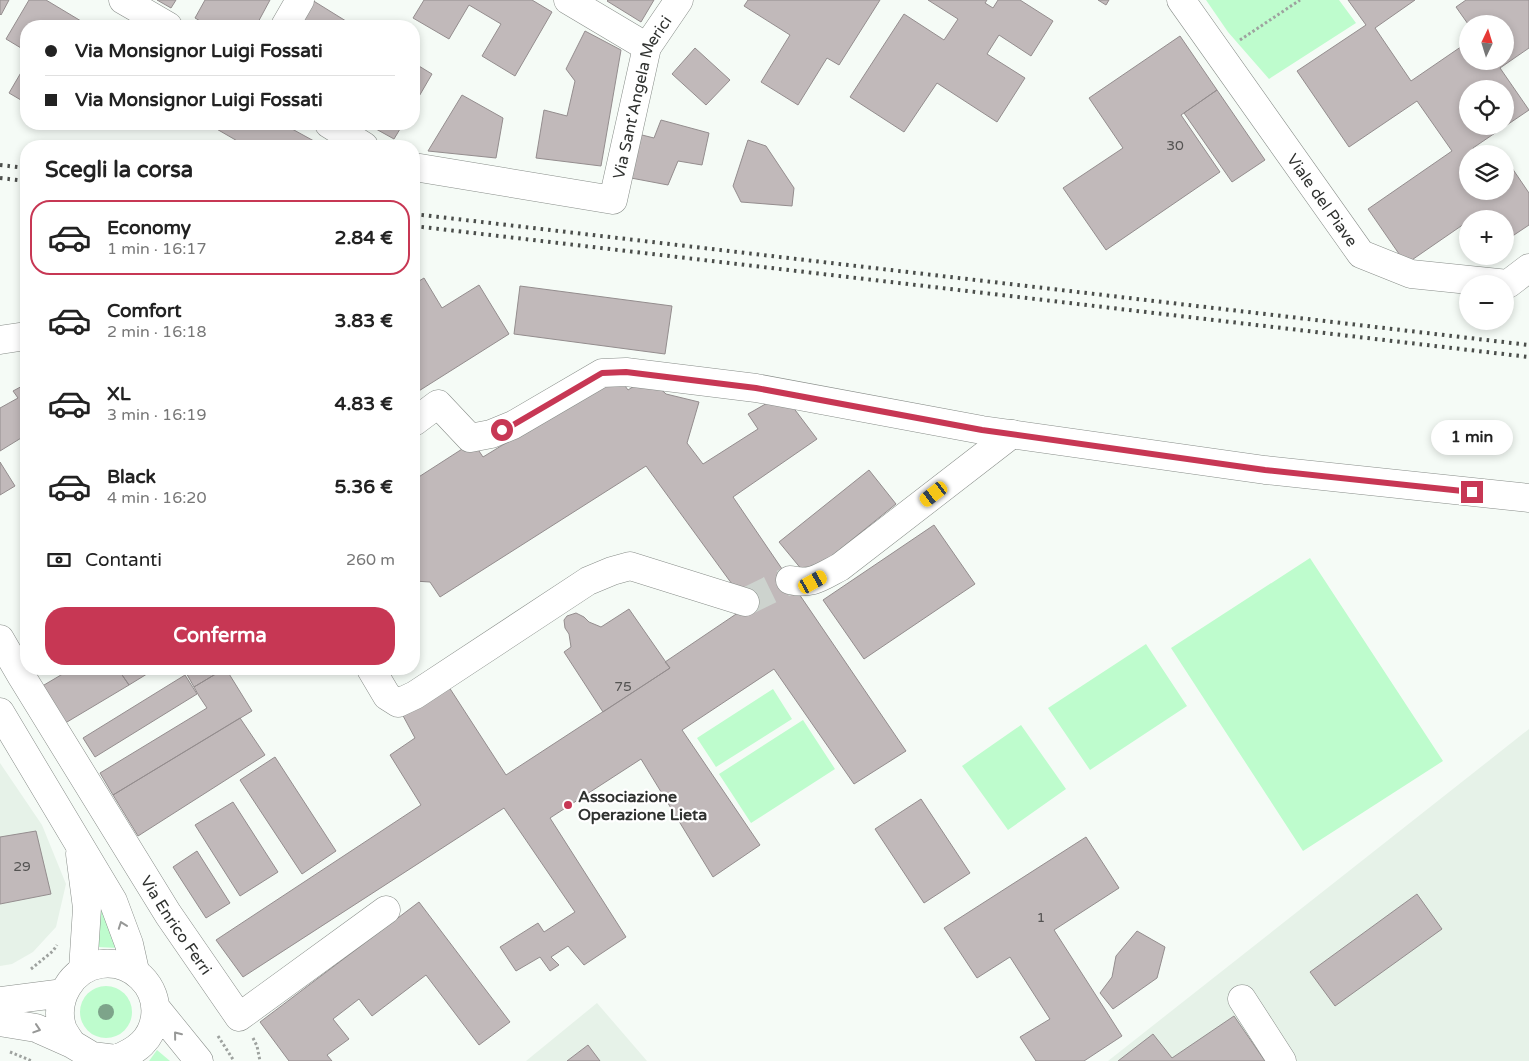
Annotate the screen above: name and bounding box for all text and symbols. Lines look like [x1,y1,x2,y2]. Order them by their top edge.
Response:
street label: Via Sant'Angela Merici [609,12,676,181]
north arrow [1459,15,1514,70]
map controls [1459,15,1514,330]
text: Via Monsignor Luigi Fossati [75,40,323,62]
button: locate [1459,80,1514,135]
text: Via Monsignor Luigi Fossati [75,89,323,111]
house number: 30 [1166,137,1184,154]
button: layers [1459,145,1514,200]
street label: Viale del Piave [1282,150,1362,251]
text: Scegli la corsa [45,157,193,183]
button: + [1459,210,1514,265]
icon: car [47,215,92,260]
text: Economy [107,217,191,239]
text: 2.84 € [334,227,393,249]
text: 1 min · 16:17 [107,239,206,259]
button: − [1459,275,1514,330]
icon: car [47,298,92,343]
text: Comfort [107,300,181,322]
text: 3.83 € [334,310,393,332]
text: 2 min · 16:18 [107,322,206,342]
icon: car [47,381,92,426]
text: XL [107,383,131,405]
text: 4.83 € [334,393,393,415]
text: 3 min · 16:19 [107,405,206,425]
route start [491,419,513,441]
callout: 1 min [1431,420,1513,454]
text: 1 min [1451,427,1493,447]
icon: car [47,464,92,509]
text: Black [107,466,156,488]
text: 5.36 € [335,476,393,498]
car [917,479,950,509]
route end [1461,481,1483,503]
text: 4 min · 16:20 [107,488,206,508]
icon: cash [45,546,73,574]
text: Contanti [85,549,162,571]
text: 260 m [346,550,395,570]
car [796,568,829,596]
button: Conferma [45,607,395,665]
house number: 75 [614,678,632,695]
place label: Associazione Operazione Lieta [578,787,707,825]
marker: Associazione Operazione Lieta [562,799,574,811]
house number: 29 [13,858,31,875]
street label: Via Enrico Ferri [136,872,216,979]
house number: 1 [1037,909,1045,926]
one-way arrow [118,921,128,929]
one-way arrow [32,1023,41,1033]
one-way arrow [175,1032,183,1041]

